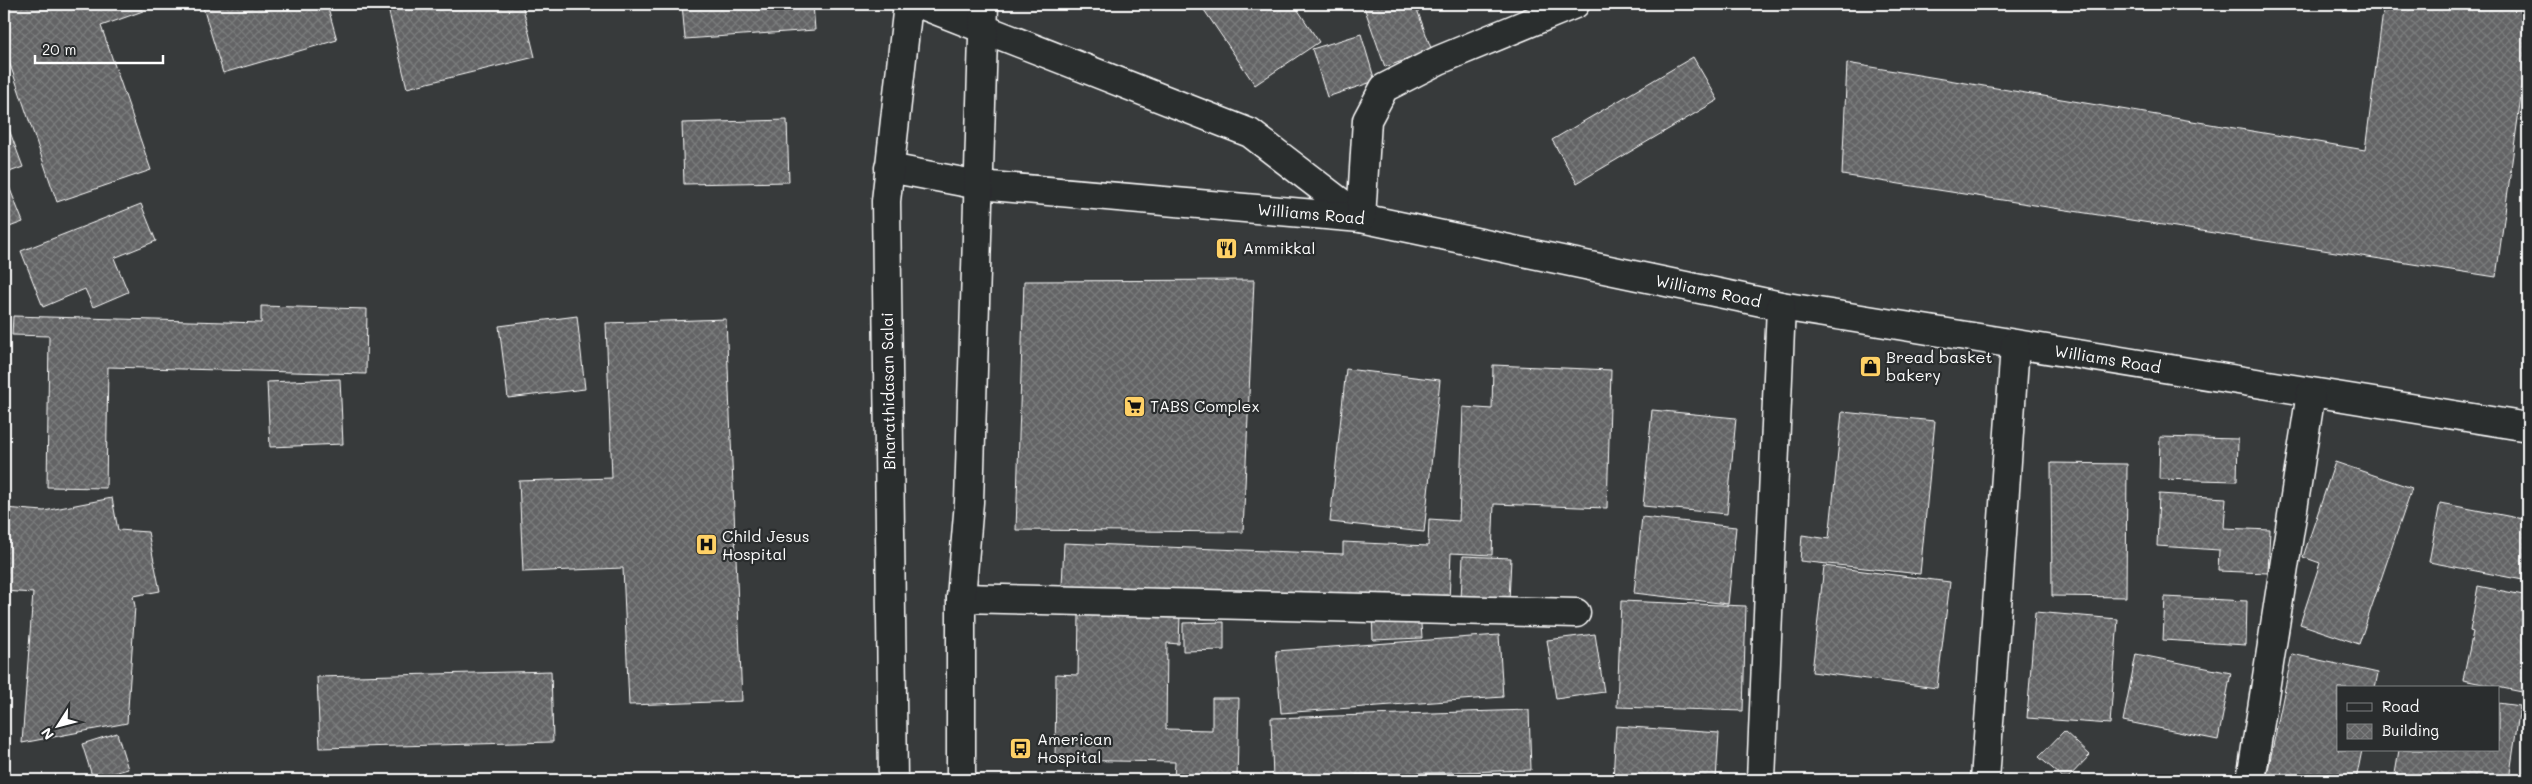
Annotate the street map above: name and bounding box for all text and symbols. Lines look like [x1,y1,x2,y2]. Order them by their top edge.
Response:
scale bar [35,32,162,64]
text: 20 m [42,39,76,59]
street label: Williams Road [1257,198,1366,228]
restaurant icon: Ammikkal [1215,236,1239,260]
place label: Ammikkal [1243,237,1315,258]
street label: Williams Road [1654,269,1763,312]
street label: Bharathidasan Salai [876,312,899,470]
street label: Williams Road [2053,339,2162,377]
place label: Bread basket bakery [1886,346,1992,385]
shop icon: Bread basket bakery [1858,354,1882,378]
supermarket icon: TABS Complex [1122,394,1146,418]
place label: TABS Complex [1150,395,1260,416]
place label: Child Jesus Hospital [722,525,810,564]
hospital icon: Child Jesus Hospital [694,533,718,557]
legend [2337,686,2500,752]
text: Road [2382,696,2419,716]
north arrow [32,702,82,752]
text: Building [2382,720,2439,740]
text: N [36,724,58,744]
place label: American Hospital [1037,728,1112,767]
bus stop icon: American Hospital [1009,736,1033,760]

